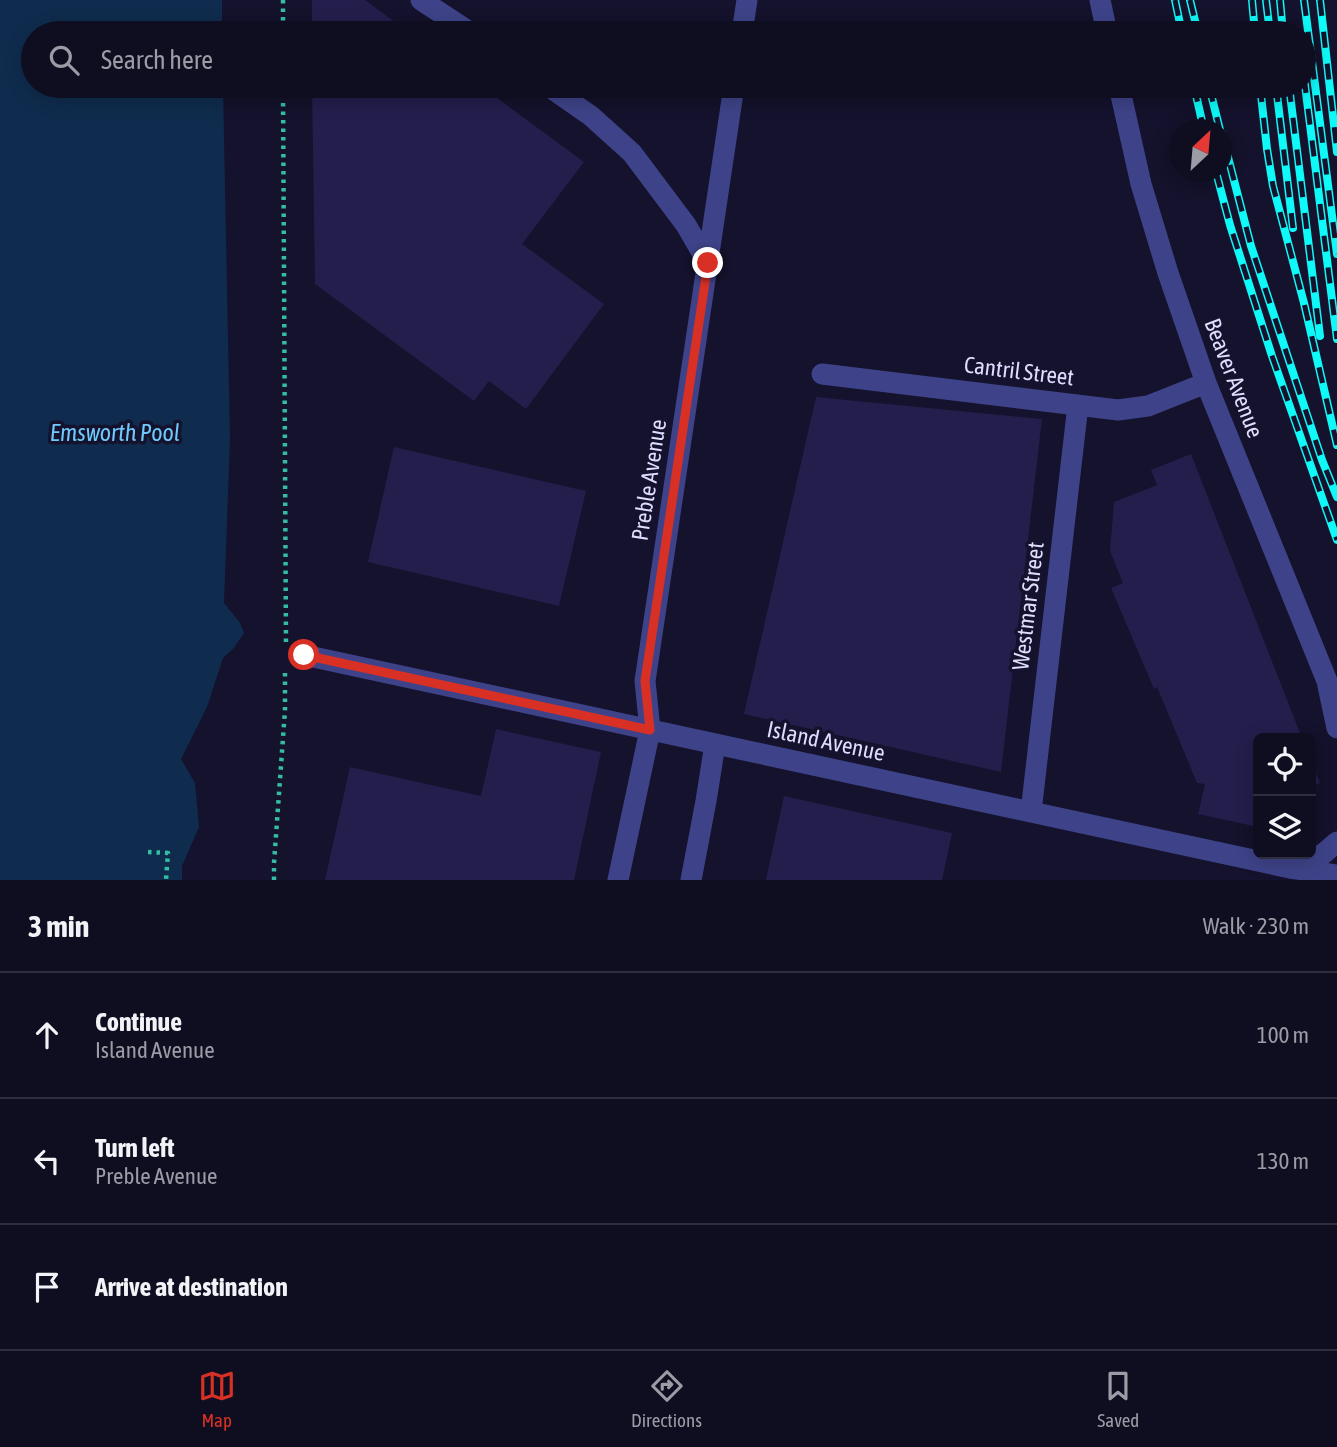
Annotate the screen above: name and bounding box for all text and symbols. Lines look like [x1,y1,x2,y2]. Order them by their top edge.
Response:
search box [21,21,1316,98]
icon: search [45,41,83,79]
text: Search here [101,45,213,75]
north arrow [1169,119,1232,182]
route end [692,247,723,278]
street label: Beaver Avenue [1199,315,1269,441]
street label: Cantril Street [963,351,1075,391]
street label: Preble Avenue [627,417,671,543]
water label: Emsworth Pool [50,419,180,446]
street label: Westmar Street [1007,540,1049,672]
route start [288,639,319,670]
street label: Island Avenue [765,716,887,766]
map controls [1253,733,1316,859]
button: locate [1253,733,1316,796]
button: layers [1253,796,1316,859]
text: 3 min [28,909,89,943]
text: Walk · 230 m [1203,913,1309,939]
text: Continue [95,1007,182,1037]
icon: ahead [28,1016,66,1054]
text: 100 m [1257,1022,1309,1048]
text: Island Avenue [95,1037,215,1063]
text: Turn left [95,1133,175,1163]
icon: left [28,1142,66,1180]
text: 130 m [1257,1148,1309,1174]
text: Preble Avenue [95,1163,218,1189]
icon: arrive [28,1268,66,1306]
text: Arrive at destination [95,1272,288,1302]
tab: Map [198,1367,236,1431]
tab: Directions [631,1367,702,1431]
tab: Saved [1097,1367,1139,1431]

